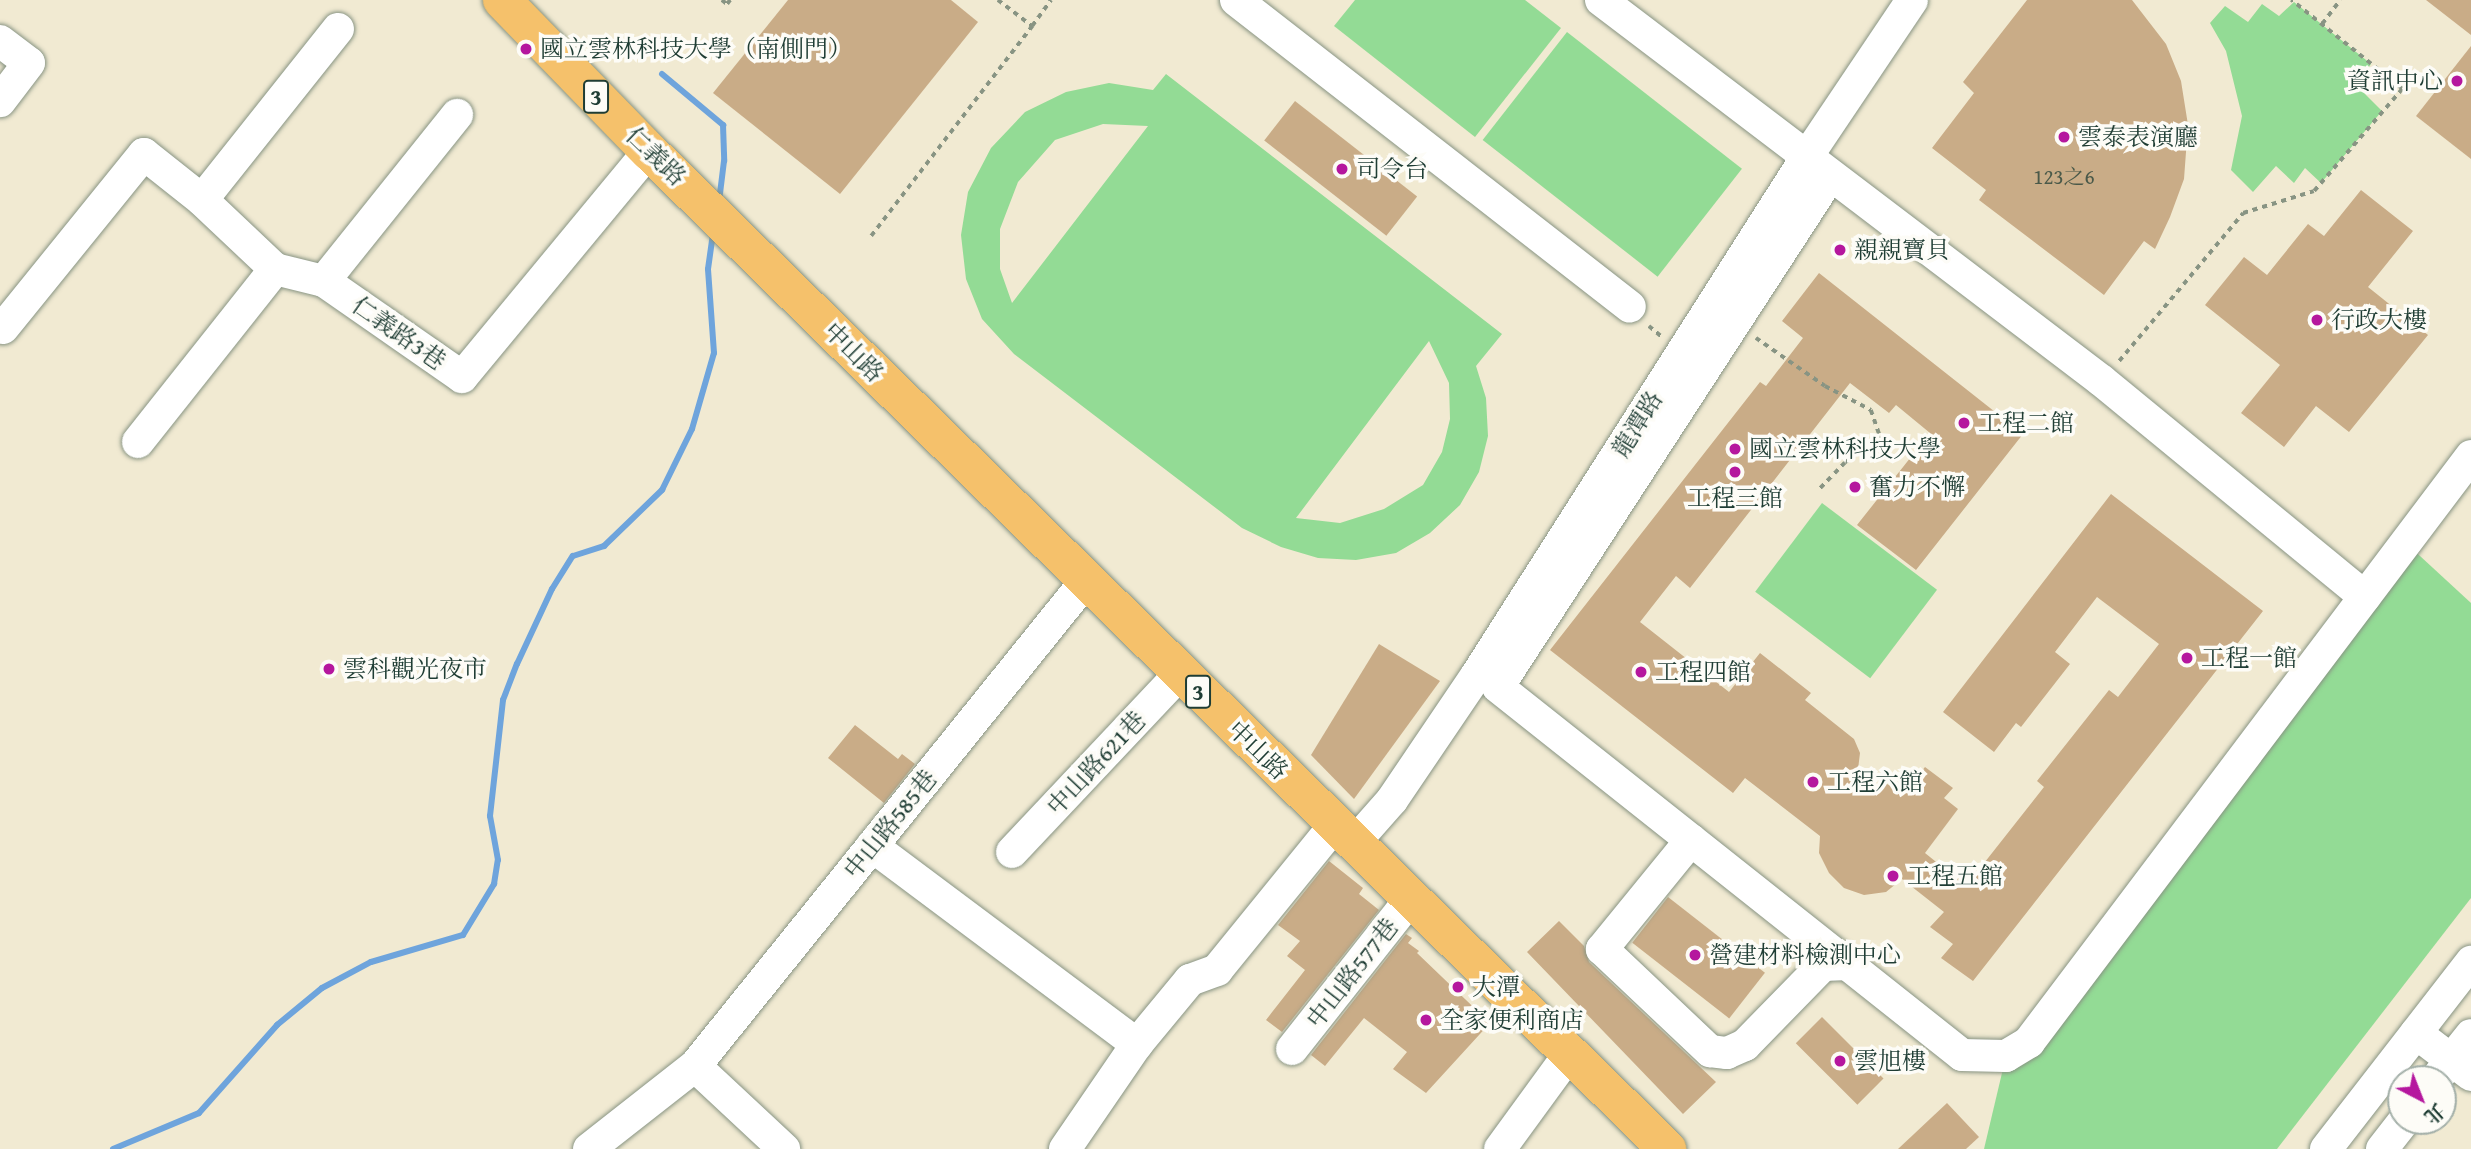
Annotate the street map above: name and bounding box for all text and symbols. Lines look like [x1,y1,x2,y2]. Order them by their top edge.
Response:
place label: 國立雲林科技大學（南側門） [540,35,852,63]
marker: 國立雲林科技大學（南側門） [518,41,534,57]
place label: 資訊中心 [2347,67,2443,95]
marker: 資訊中心 [2449,73,2465,89]
road number: 3 [582,78,610,116]
street label: 仁義路 [620,121,692,191]
place label: 雲泰表演廳 [2078,123,2198,151]
marker: 雲泰表演廳 [2056,129,2072,145]
place label: 司令台 [1356,155,1428,183]
marker: 司令台 [1334,161,1350,177]
house number: 123之6 [2033,164,2095,190]
place label: 親親寶貝 [1854,236,1950,264]
marker: 親親寶貝 [1832,242,1848,258]
street label: 仁義路3巷 [347,290,451,376]
place label: 行政大樓 [2331,306,2427,334]
marker: 行政大樓 [2309,312,2325,328]
street label: 中山路 [818,316,890,388]
street label: 龍潭路 [1606,386,1668,462]
place label: 工程二館 [1978,409,2074,437]
marker: 工程二館 [1956,415,1972,431]
place label: 國立雲林科技大學 [1749,435,1941,463]
marker: 國立雲林科技大學 [1727,441,1743,457]
marker: 工程三館 [1727,464,1743,480]
place label: 奮力不懈 [1869,473,1965,501]
marker: 奮力不懈 [1847,479,1863,495]
place label: 工程三館 [1687,484,1783,512]
place label: 工程一館 [2201,644,2297,672]
marker: 工程一館 [2179,650,2195,666]
place label: 雲科觀光夜市 [343,655,487,683]
place label: 工程四館 [1655,658,1751,686]
marker: 雲科觀光夜市 [321,661,337,677]
marker: 工程四館 [1633,664,1649,680]
road number: 3 [1184,672,1212,712]
street label: 中山路621巷 [1041,705,1151,821]
street label: 中山路 [1222,715,1294,785]
street label: 中山路585巷 [838,764,942,884]
place label: 工程六館 [1827,768,1923,796]
marker: 工程六館 [1805,774,1821,790]
place label: 工程五館 [1907,862,2003,890]
marker: 工程五館 [1885,868,1901,884]
street label: 中山路577巷 [1300,913,1404,1033]
place label: 營建材料檢測中心 [1709,941,1901,969]
marker: 營建材料檢測中心 [1687,947,1703,963]
place label: 大潭 [1472,973,1520,1001]
marker: 大潭 [1450,979,1466,995]
place label: 全家便利商店 [1440,1006,1584,1034]
marker: 全家便利商店 [1418,1012,1434,1028]
place label: 雲旭樓 [1854,1047,1926,1075]
marker: 雲旭樓 [1832,1053,1848,1069]
north arrow [2387,1065,2457,1135]
text: 北 [2418,1097,2451,1131]

